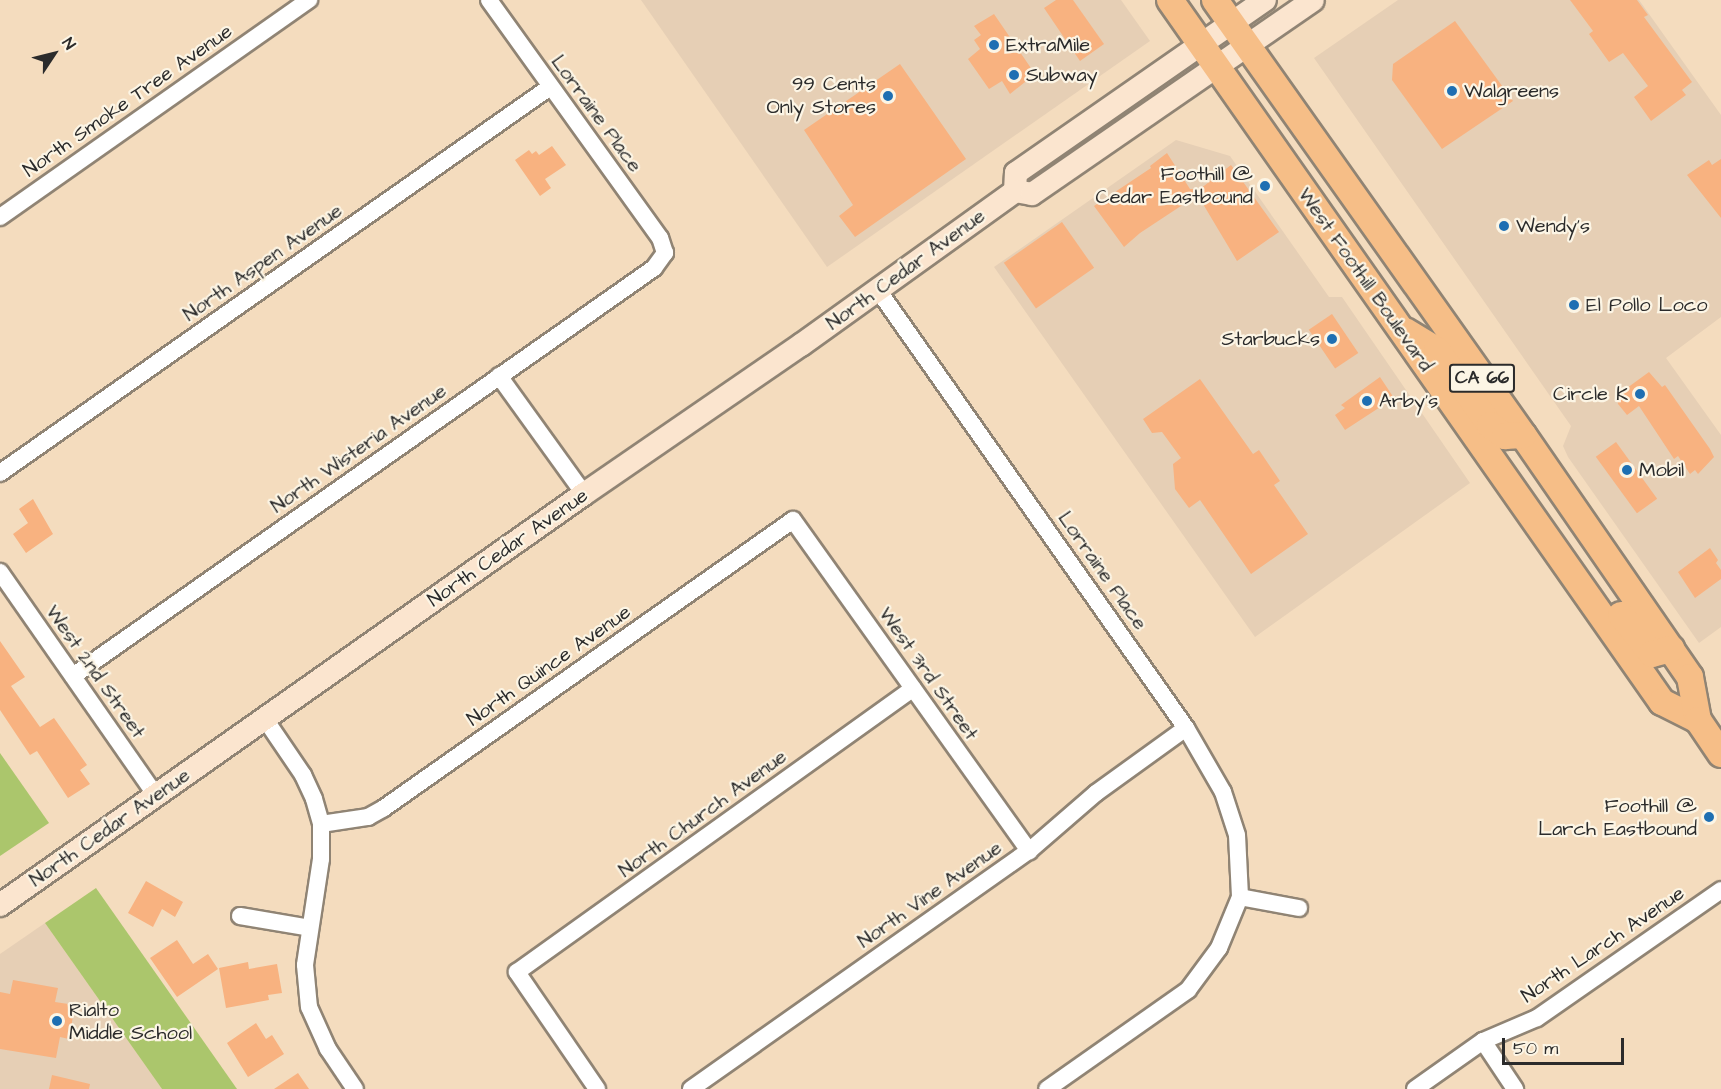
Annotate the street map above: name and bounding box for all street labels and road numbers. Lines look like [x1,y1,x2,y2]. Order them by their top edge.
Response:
street label: North Smoke Tree Avenue [19,20,237,182]
street label: Lorraine Place [546,51,646,177]
street label: West Foothill Boulevard [1292,183,1438,377]
street label: North Aspen Avenue [179,199,347,327]
street label: North Cedar Avenue [822,204,990,336]
road number: CA 66 [1448,363,1516,393]
street label: North Wisteria Avenue [267,379,451,519]
street label: North Cedar Avenue [423,484,593,612]
street label: Lorraine Place [1052,507,1152,635]
street label: North Quince Avenue [462,600,636,732]
street label: West 2nd Street [40,601,150,743]
street label: West 3rd Street [873,603,983,745]
street label: North Church Avenue [614,745,792,883]
street label: North Cedar Avenue [25,764,195,892]
street label: North Vine Avenue [853,836,1007,954]
street label: North Larch Avenue [1517,882,1689,1008]

